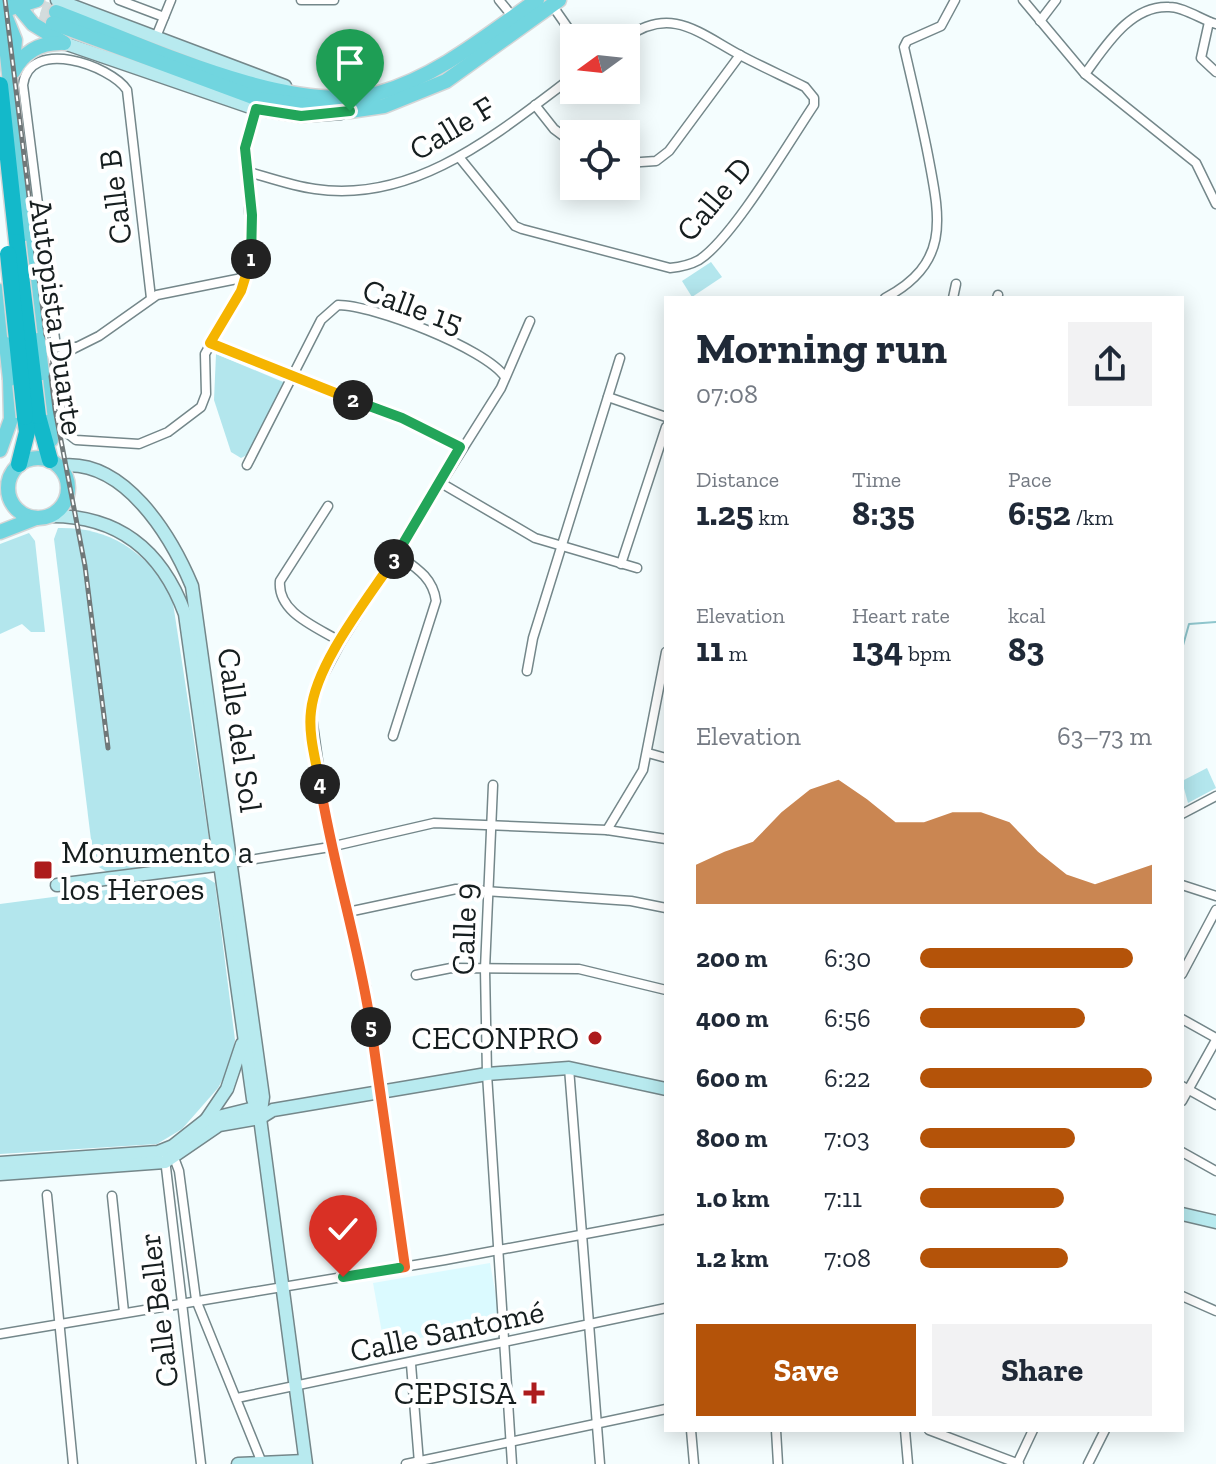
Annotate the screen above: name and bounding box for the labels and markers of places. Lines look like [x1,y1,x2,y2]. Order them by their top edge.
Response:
pin [316,29,384,111]
pin: 1 [231,239,271,279]
pin: 2 [333,380,373,420]
pin: 3 [374,539,414,579]
pin: 4 [300,764,340,804]
place label: Monumento a los Heroes [61,833,253,908]
marker: Monumento a los Heroes [32,859,54,881]
pin: 5 [351,1007,391,1047]
place label: CECONPRO [411,1019,579,1057]
marker: CECONPRO [586,1029,604,1047]
pin [309,1195,377,1277]
place label: CEPSISA [394,1374,516,1412]
marker: CEPSISA [523,1382,545,1404]

